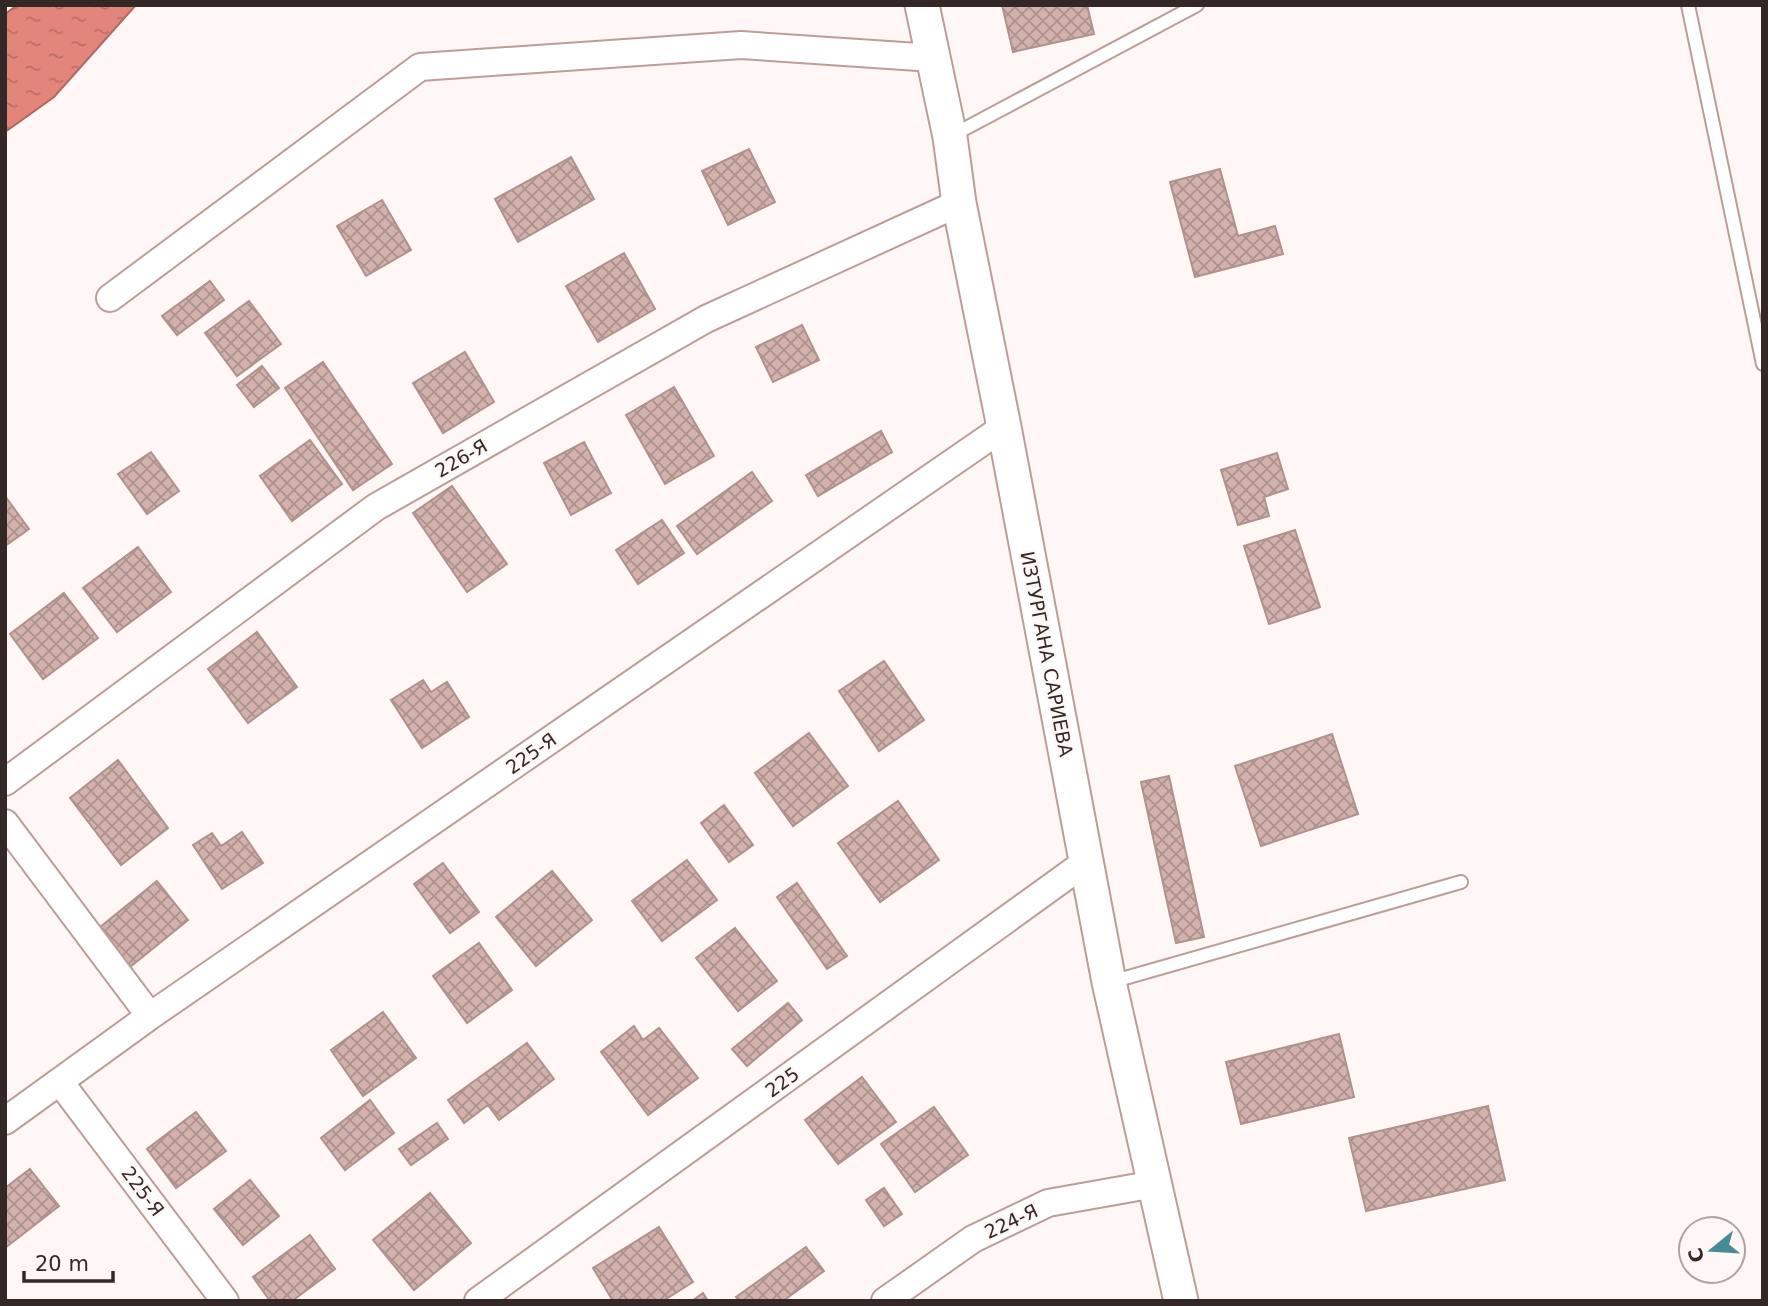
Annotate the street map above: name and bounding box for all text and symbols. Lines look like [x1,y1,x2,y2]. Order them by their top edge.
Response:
street label: 226-Я [431,434,491,482]
street label: ИЗТУРГАНА САРИЕВА [1016,549,1078,759]
street label: 225-Я [502,728,560,778]
street label: 225 [761,1062,803,1102]
street label: 225-Я [117,1162,169,1220]
street label: 224-Я [981,1199,1041,1243]
north arrow [1677,1215,1747,1285]
scale bar [24,1240,114,1284]
text: С [1683,1245,1708,1265]
text: 20 m [35,1252,89,1276]

